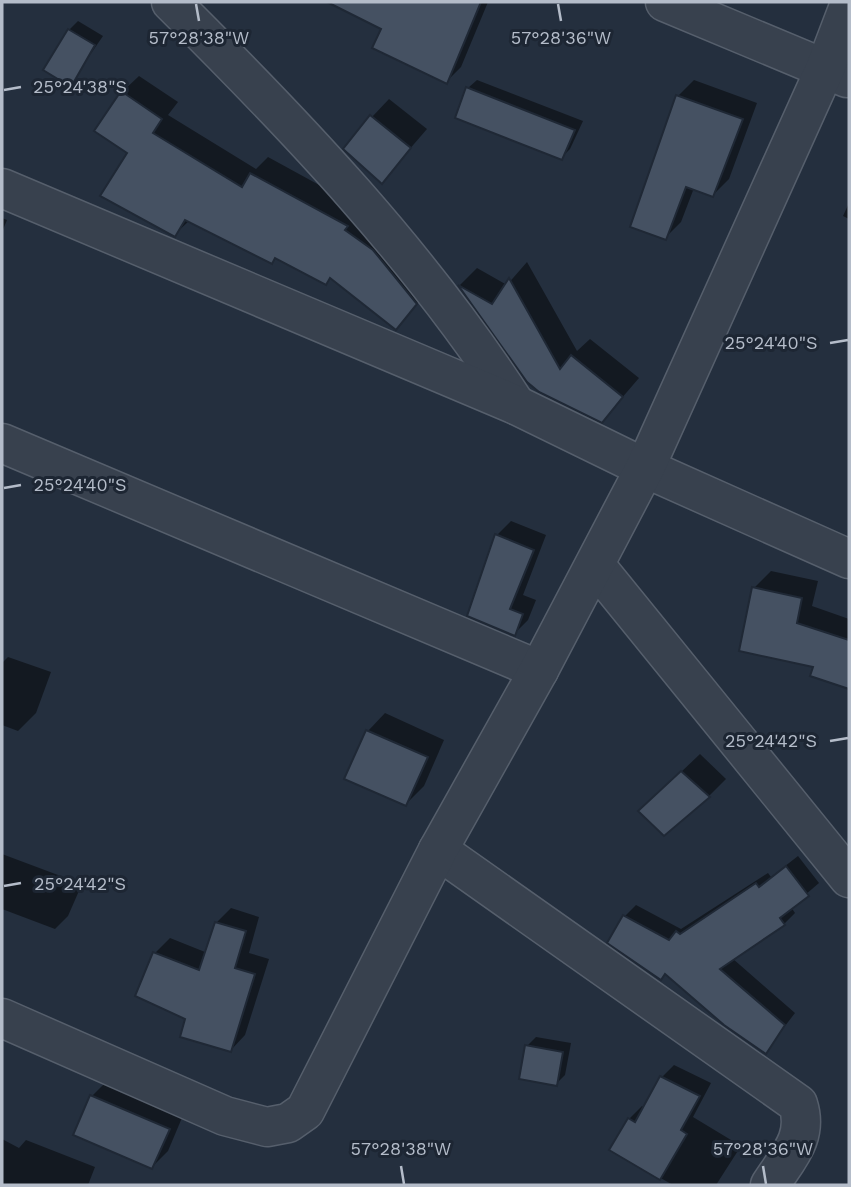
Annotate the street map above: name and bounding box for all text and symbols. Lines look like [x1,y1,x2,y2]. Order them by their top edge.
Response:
text: 57°28'38"W [149,27,249,48]
text: 57°28'36"W [511,27,611,48]
text: 25°24'38"S [33,76,127,97]
text: 25°24'40"S [725,332,817,353]
text: 25°24'40"S [34,474,126,495]
text: 25°24'42"S [725,730,817,751]
text: 25°24'42"S [34,873,126,894]
text: 57°28'38"W [351,1138,451,1159]
text: 57°28'36"W [713,1138,813,1159]

